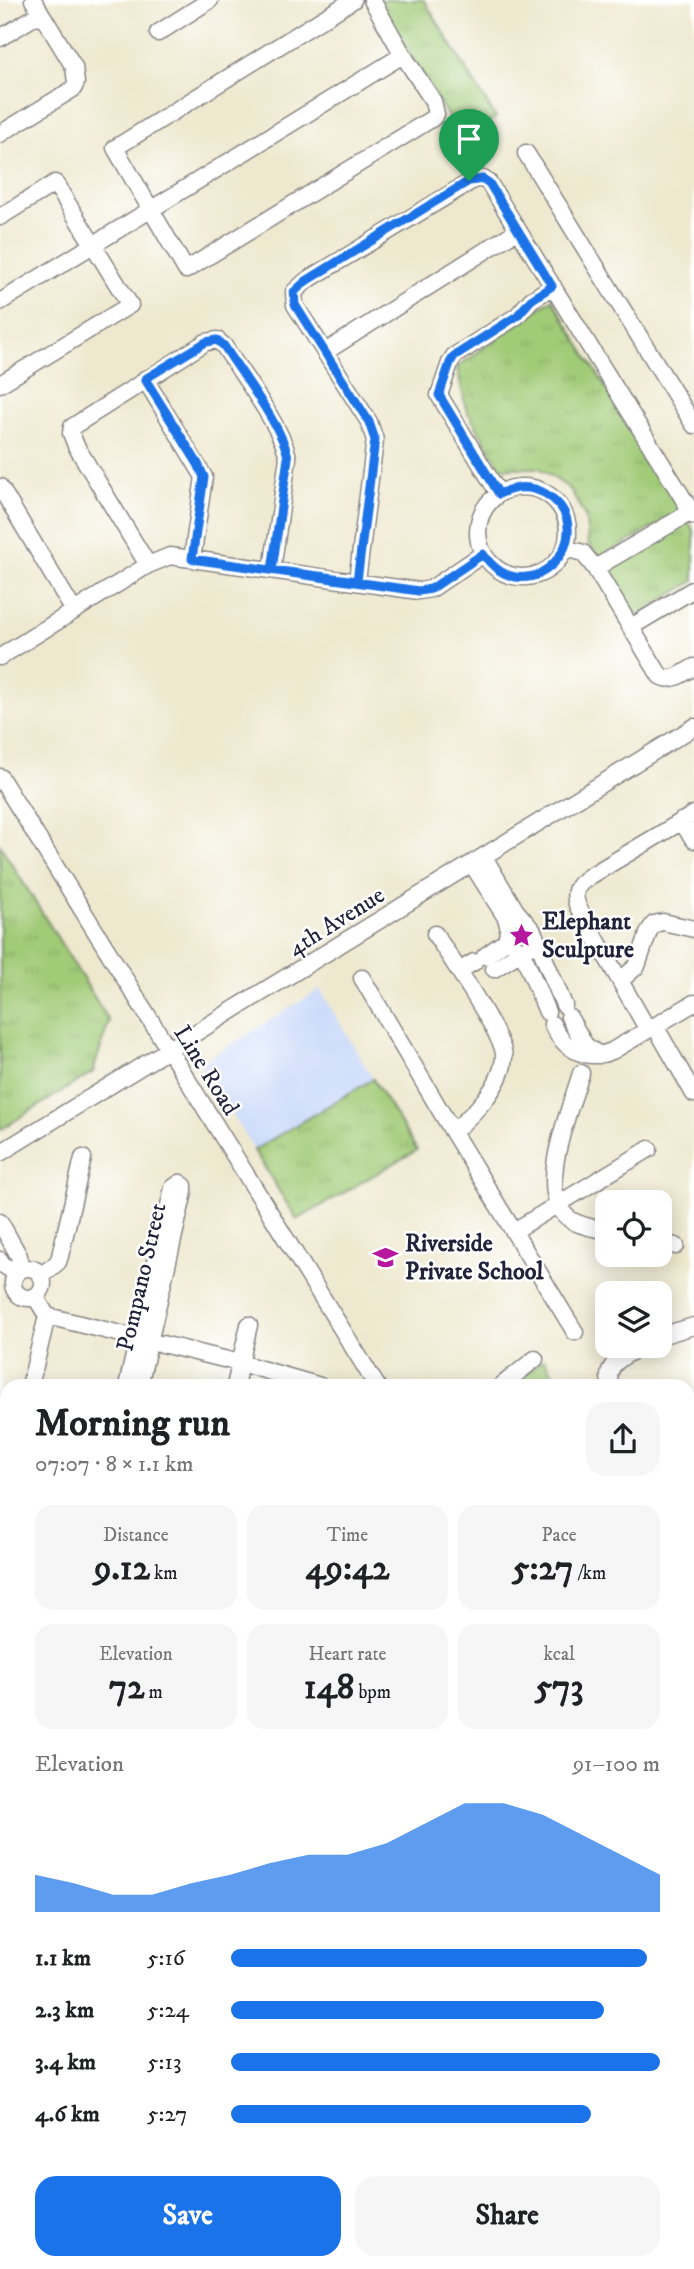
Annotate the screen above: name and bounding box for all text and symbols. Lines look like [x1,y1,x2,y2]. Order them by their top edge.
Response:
pin [439,109,499,181]
icon: arrive [450,120,488,158]
street label: 4th Avenue [283,880,391,963]
place label: Elephant Sculpture [542,907,634,965]
place icon: Elephant Sculpture [508,921,536,949]
street label: Line Road [167,1020,246,1121]
map controls [595,1190,672,1358]
button: locate [595,1190,672,1267]
street label: Pompano Street [110,1200,174,1354]
place label: Riverside Private School [405,1229,544,1287]
school or university icon: Riverside Private School [371,1243,399,1271]
button: layers [595,1281,672,1358]
text: Morning run [35,1400,230,1448]
button: share [586,1402,660,1476]
text: 07:07 · 8 × 1.1 km [35,1450,194,1479]
text: Distance [103,1524,169,1547]
text: Time [327,1524,368,1547]
text: Pace [542,1524,577,1547]
text: 9.12 [94,1547,150,1591]
text: 49:42 [305,1547,390,1591]
text: 5:27 [512,1547,573,1591]
text: km [150,1562,178,1585]
text: /km [573,1562,606,1585]
text: Elevation [99,1643,173,1666]
text: Heart rate [309,1643,386,1666]
text: kcal [544,1643,575,1666]
text: 72 [109,1666,144,1710]
text: 148 [304,1666,354,1710]
text: 573 [535,1666,584,1710]
text: m [144,1681,163,1704]
text: bpm [354,1681,391,1704]
text: Elevation [35,1750,124,1779]
text: 91–100 m [573,1750,660,1779]
text: 1.1 km [35,1944,91,1973]
text: 5:16 [147,1944,185,1973]
text: 2.3 km [35,1996,94,2025]
text: 5:24 [147,1996,189,2025]
text: 3.4 km [35,2048,96,2077]
text: 5:13 [147,2048,181,2077]
text: 4.6 km [35,2100,100,2129]
text: 5:27 [147,2100,187,2129]
button: Save [35,2176,341,2256]
button: Share [355,2176,660,2256]

